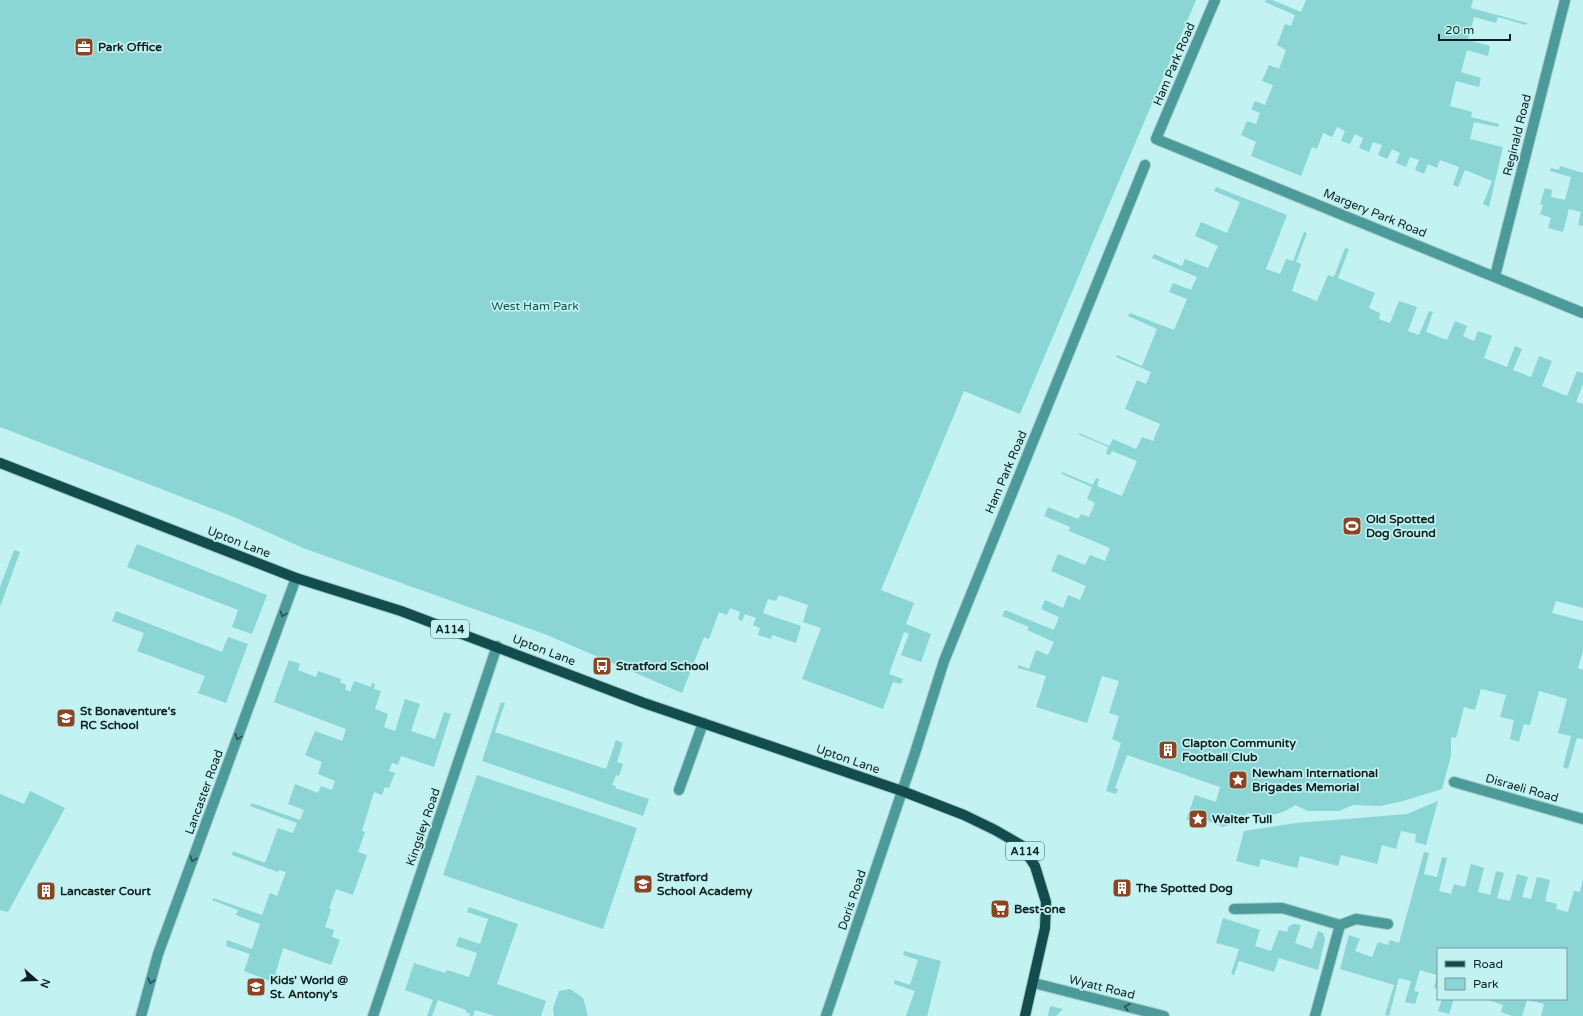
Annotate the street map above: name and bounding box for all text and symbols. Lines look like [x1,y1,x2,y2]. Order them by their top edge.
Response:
scale bar [1439,16,1510,42]
street label: Ham Park Road [1150,20,1198,108]
text: 20 m [1445,23,1474,37]
office icon: Park Office [73,36,95,58]
place label: Park Office [98,40,162,54]
street label: Reginald Road [1500,93,1534,177]
street label: Margery Park Road [1321,186,1429,240]
park label: West Ham Park [491,299,579,313]
street label: Ham Park Road [982,428,1030,516]
place label: Old Spotted Dog Ground [1366,512,1436,541]
sports icon: Old Spotted Dog Ground [1341,515,1363,537]
street label: Upton Lane [206,524,273,561]
one-way arrow [279,611,287,618]
road number: A114 [431,620,469,638]
street label: Upton Lane [511,632,578,669]
bus stop icon: Stratford School [591,655,613,677]
place label: Stratford School [616,659,709,673]
place label: St Bonaventure's RC School [80,704,176,732]
school or university icon: St Bonaventure's RC School [55,707,77,729]
one-way arrow [234,733,242,740]
place label: Clapton Community Football Club [1182,736,1296,764]
building icon: Clapton Community Football Club [1157,739,1179,761]
street label: Upton Lane [814,742,882,776]
street label: Lancaster Road [182,748,226,836]
place label: Newham International Brigades Memorial [1252,766,1378,795]
place icon: Newham International Brigades Memorial [1227,769,1249,791]
street label: Disraeli Road [1484,771,1560,805]
street label: Kingsley Road [403,786,443,868]
place icon: Walter Tull [1187,808,1209,830]
place label: Walter Tull [1212,812,1272,826]
road number: A114 [1006,842,1044,860]
one-way arrow [190,855,198,862]
street label: Doris Road [835,868,869,932]
place label: Stratford School Academy [657,870,753,899]
school or university icon: Stratford School Academy [632,873,654,895]
building icon: The Spotted Dog [1111,877,1133,899]
building icon: Lancaster Court [35,880,57,902]
place label: The Spotted Dog [1135,881,1233,896]
place label: Lancaster Court [60,884,151,898]
supermarket icon: Best-one [989,898,1011,920]
place label: Best-one [1014,902,1066,916]
legend [1437,948,1567,1000]
text: Road [1473,957,1503,971]
north arrow [16,960,56,1000]
street label: Wyatt Road [1068,972,1136,1002]
place label: Kids' World @ St. Antony's [270,973,348,1002]
school or university icon: Kids' World @ St. Antony's [245,976,267,998]
text: N [37,977,53,990]
text: Park [1473,977,1499,991]
one-way arrow [147,978,156,985]
one-way arrow [1123,1003,1130,1011]

